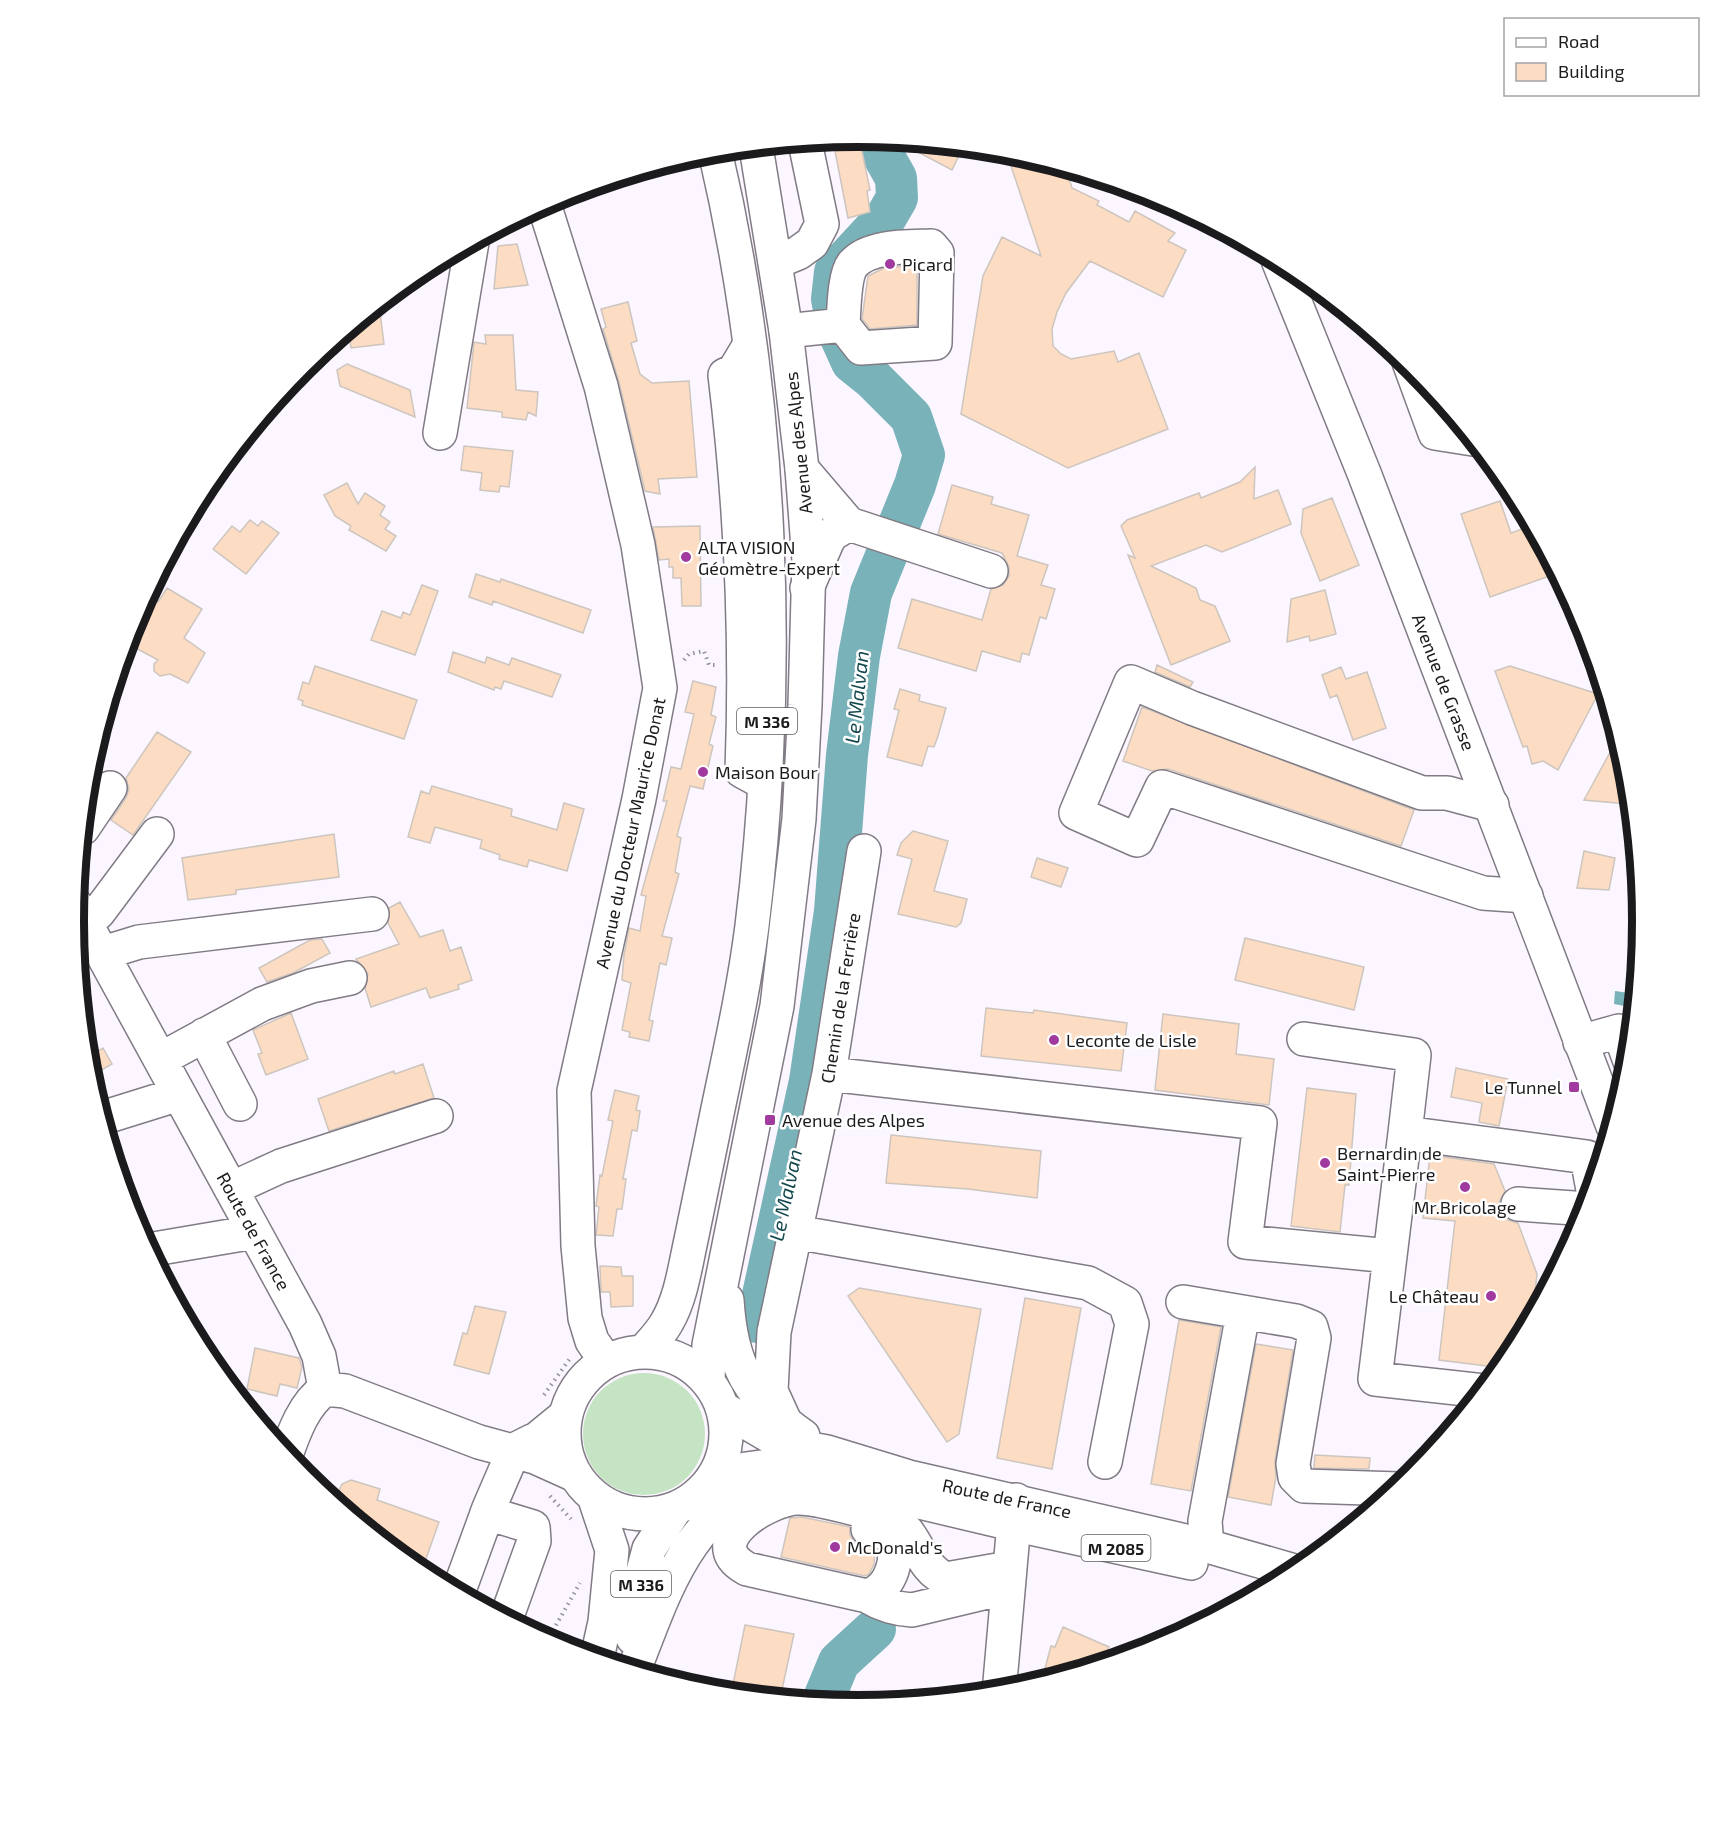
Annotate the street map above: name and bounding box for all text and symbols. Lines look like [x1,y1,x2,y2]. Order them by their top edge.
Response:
legend [1504,18,1699,96]
text: Road [1558,30,1599,52]
text: Building [1558,60,1625,82]
place label: Picard [902,253,953,275]
marker: Picard [883,257,897,271]
street label: Avenue des Alpes [780,371,816,515]
place label: ALTA VISION Géomètre-Expert [698,536,840,579]
marker: ALTA VISION Géomètre-Expert [679,550,693,564]
street label: Avenue de Grasse [1408,611,1480,753]
water label: Le Malvan [839,649,873,745]
street label: Avenue du Docteur Maurice Donat [590,695,670,971]
road number: M 336 [737,708,797,734]
place label: Maison Bour [715,761,818,783]
marker: Maison Bour [696,765,710,779]
street label: Chemin de la Ferrière [816,911,864,1085]
place label: Leconte de Lisle [1066,1029,1197,1051]
marker: Leconte de Lisle [1047,1033,1061,1047]
place label: Le Tunnel [1484,1076,1563,1098]
marker: Le Tunnel [1567,1080,1581,1094]
place label: Avenue des Alpes [782,1109,925,1131]
marker: Avenue des Alpes [763,1113,777,1127]
place label: Bernardin de Saint-Pierre [1337,1142,1442,1185]
water label: Le Malvan [764,1147,806,1243]
marker: Bernardin de Saint-Pierre [1318,1156,1332,1170]
street label: Route de France [213,1168,295,1294]
marker: Mr.Bricolage [1458,1180,1472,1194]
place label: Mr.Bricolage [1414,1196,1516,1218]
place label: Le Château [1389,1285,1479,1307]
marker: Le Château [1484,1289,1498,1303]
street label: Route de France [940,1474,1074,1522]
road number: M 2085 [1082,1535,1150,1561]
place label: McDonald's [847,1536,943,1558]
marker: McDonald's [828,1540,842,1554]
road number: M 336 [611,1571,671,1597]

